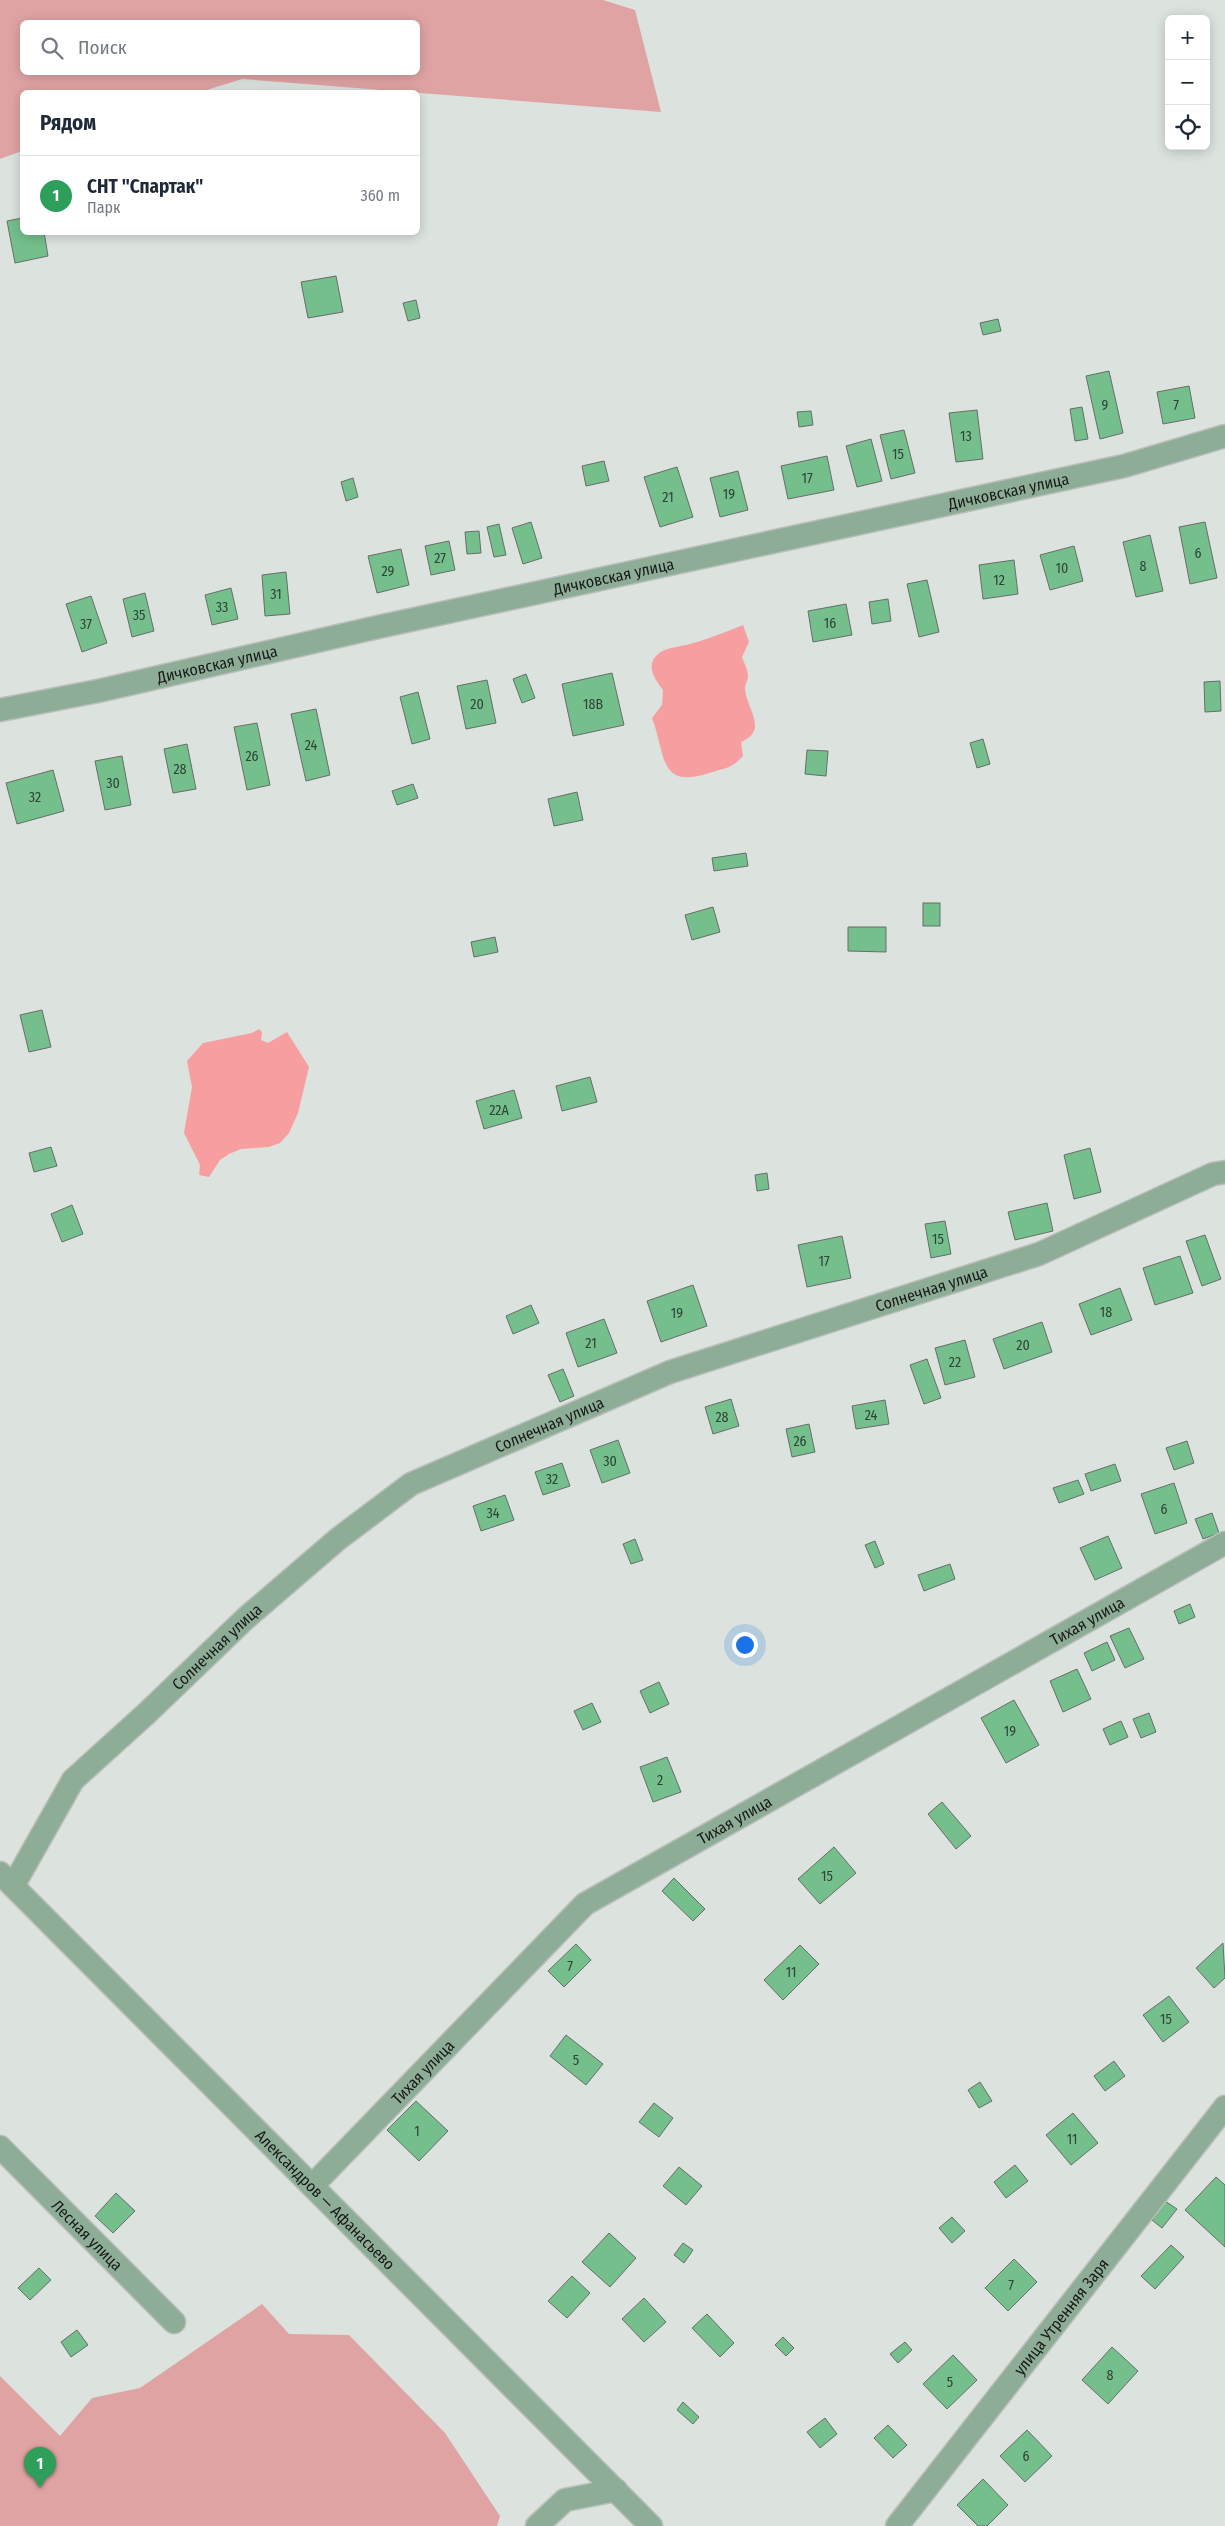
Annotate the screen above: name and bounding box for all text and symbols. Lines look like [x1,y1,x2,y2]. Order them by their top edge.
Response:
map controls [1165,15,1210,150]
button: + [1165,15,1210,60]
search box [20,20,420,75]
icon: search [38,34,66,62]
text: Поиск [78,36,127,59]
button: − [1165,60,1210,105]
button: locate [1165,105,1210,150]
text: Рядом [40,110,96,136]
text: СНТ "Спартак" [87,175,203,198]
text: 1 [53,186,59,205]
text: 360 m [360,186,400,205]
text: Парк [87,198,121,217]
house number: 9 [1102,397,1109,414]
house number: 7 [1173,397,1179,414]
house number: 13 [960,428,972,445]
house number: 15 [892,446,904,463]
street label: Дичковская улица [945,469,1071,513]
house number: 17 [801,470,813,487]
house number: 19 [723,486,735,503]
house number: 21 [662,489,674,506]
house number: 6 [1195,545,1202,562]
house number: 27 [434,550,446,567]
street label: Дичковская улица [550,554,676,599]
house number: 8 [1140,558,1147,575]
house number: 10 [1056,560,1068,577]
house number: 29 [382,563,395,580]
house number: 12 [993,572,1005,589]
house number: 31 [270,586,282,603]
house number: 33 [216,599,228,616]
house number: 35 [133,607,145,624]
house number: 16 [824,615,836,632]
house number: 37 [80,616,92,633]
street label: Дичковская улица [154,641,279,687]
house number: 20 [470,696,484,713]
house number: 18В [583,696,603,713]
house number: 24 [305,737,318,754]
house number: 26 [245,748,259,765]
house number: 28 [173,761,187,778]
house number: 30 [106,775,120,792]
house number: 32 [29,789,41,806]
house number: 22А [489,1102,509,1119]
house number: 15 [932,1231,944,1248]
house number: 17 [818,1253,830,1270]
street label: Солнечная улица [873,1262,990,1315]
house number: 18 [1100,1304,1112,1321]
house number: 19 [671,1305,683,1322]
house number: 21 [585,1335,597,1352]
house number: 20 [1016,1337,1030,1354]
house number: 22 [949,1354,961,1371]
street label: Солнечная улица [492,1392,607,1456]
house number: 24 [865,1407,878,1424]
house number: 28 [715,1409,729,1426]
house number: 26 [793,1433,807,1450]
house number: 30 [603,1453,617,1470]
house number: 32 [546,1471,558,1488]
house number: 6 [1161,1501,1168,1518]
house number: 34 [486,1505,500,1522]
street label: Тихая улица [1047,1592,1128,1649]
street label: Солнечная улица [168,1599,266,1694]
your location [732,1632,758,1658]
house number: 19 [1004,1723,1016,1740]
house number: 2 [657,1772,663,1789]
street label: Тихая улица [694,1791,775,1848]
house number: 15 [821,1868,833,1885]
house number: 7 [567,1958,573,1975]
house number: 11 [786,1964,796,1981]
house number: 15 [1160,2011,1172,2028]
street label: Тихая улица [387,2036,458,2108]
house number: 5 [573,2052,579,2069]
house number: 1 [414,2123,420,2140]
street label: Александров — Афанасьево [252,2126,399,2273]
house number: 11 [1067,2131,1077,2148]
street label: Лесная улица [48,2195,127,2274]
street label: улица Утренняя Заря [1010,2255,1112,2379]
house number: 7 [1008,2277,1014,2294]
house number: 8 [1107,2367,1114,2384]
house number: 5 [947,2374,953,2391]
pin: 1 [24,2447,56,2488]
house number: 6 [1023,2448,1030,2465]

